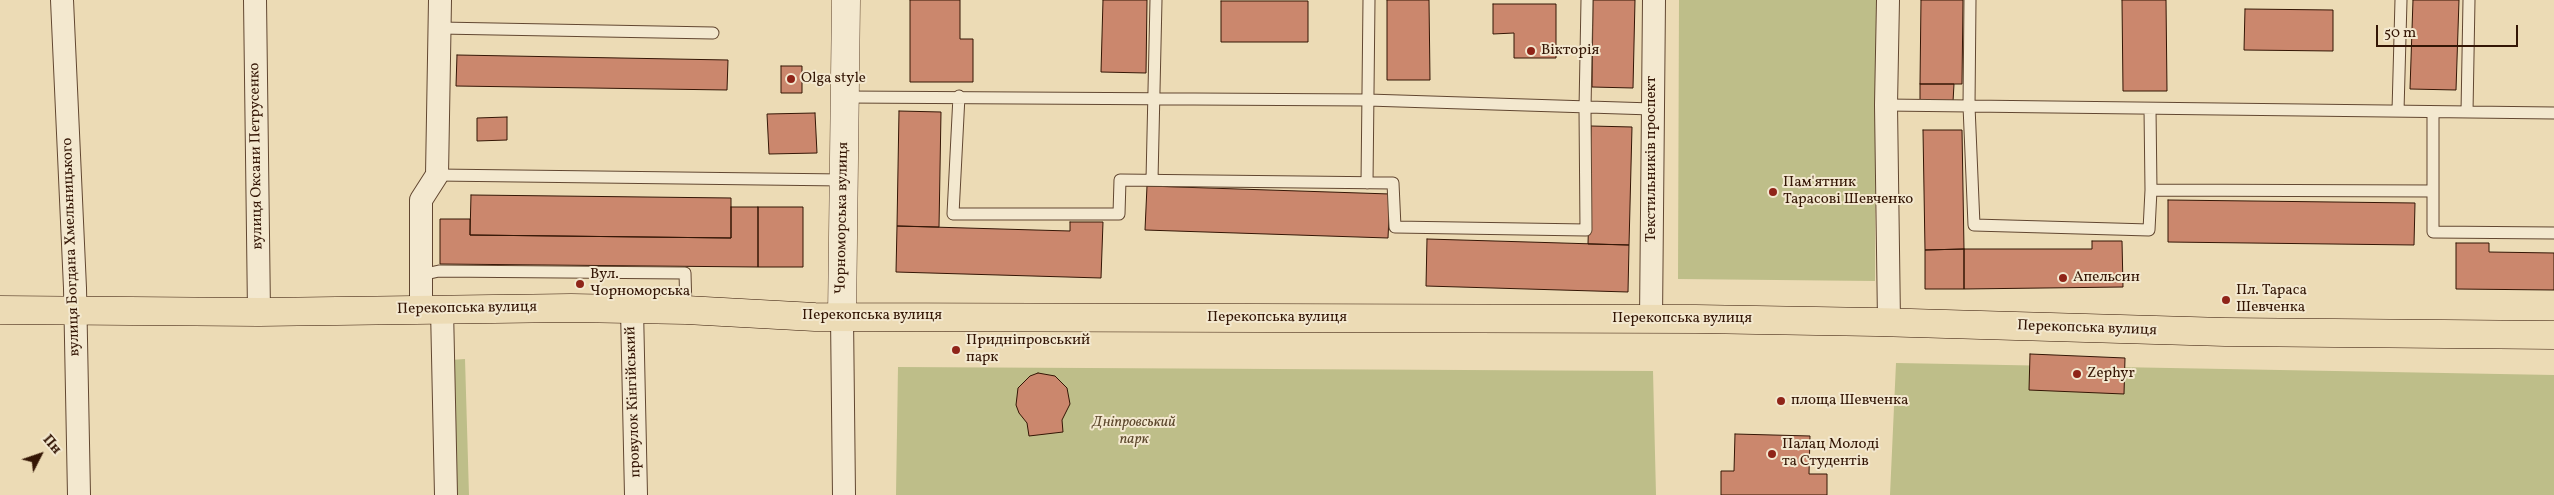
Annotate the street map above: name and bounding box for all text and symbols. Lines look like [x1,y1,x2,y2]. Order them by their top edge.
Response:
scale bar [2379,15,2522,47]
text: 50 m [2384,23,2416,44]
place label: Вікторія [1541,42,1599,60]
marker: Вікторія [1525,45,1537,57]
street label: вулиця Оксани Петрусенко [246,62,268,250]
place label: Olga style [801,70,866,88]
marker: Olga style [785,73,797,85]
street label: Текстильників проспект [1643,76,1661,242]
street label: вулиця Богдана Хмельницького [59,137,85,357]
street label: Чорноморська вулиця [833,142,853,294]
place label: Пам'ятник Тарасові Шевченко [1783,174,1913,209]
marker: Пам'ятник Тарасові Шевченко [1767,186,1779,198]
place label: Вул. Чорноморська [590,266,690,301]
place label: Апельсин [2073,269,2140,287]
marker: Апельсин [2057,272,2069,284]
marker: Вул. Чорноморська [574,278,586,290]
place label: Пл. Тараса Шевченка [2236,282,2307,317]
marker: Пл. Тараса Шевченка [2220,294,2232,306]
street label: Перекопська вулиця [397,299,537,319]
street label: Перекопська вулиця [802,307,942,325]
street label: Перекопська вулиця [1207,309,1347,327]
street label: Перекопська вулиця [1612,310,1752,328]
street label: Перекопська вулиця [2017,318,2157,340]
street label: провулок Кінгійський [622,326,646,478]
place label: Придніпровський парк [966,332,1090,367]
marker: Придніпровський парк [950,344,962,356]
place label: Zephyr [2087,365,2135,383]
marker: Zephyr [2071,368,2083,380]
place label: площа Шевченка [1791,392,1909,410]
marker: площа Шевченка [1775,395,1787,407]
park label: Дніпровський парк [1092,414,1176,449]
north arrow [15,430,65,480]
text: Пн [38,431,65,459]
place label: Палац Молоді та Студентів [1782,436,1879,471]
marker: Палац Молоді та Студентів [1766,448,1778,460]

